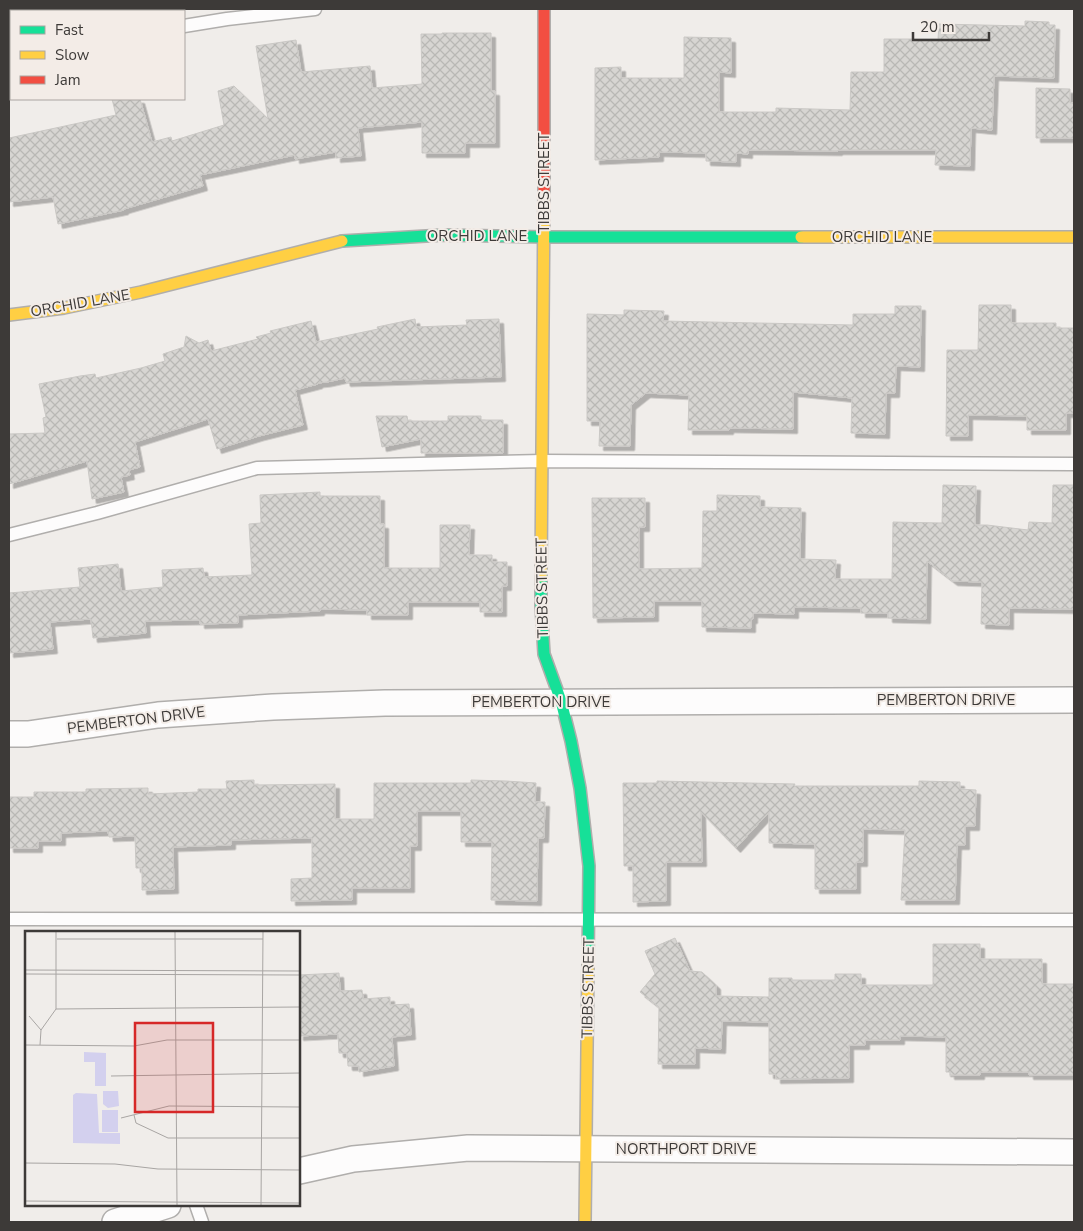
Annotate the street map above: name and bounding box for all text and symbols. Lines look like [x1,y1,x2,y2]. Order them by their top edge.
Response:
legend [10,10,185,100]
scale bar [913,10,989,42]
text: 20 m [920,17,955,37]
text: Fast [55,20,84,40]
text: Slow [55,45,90,65]
text: Jam [54,70,81,90]
street label: TIBBS STREET [534,133,554,233]
street label: ORCHID LANE [427,226,527,246]
street label: ORCHID LANE [832,227,932,247]
street label: ORCHID LANE [29,284,131,322]
street label: TIBBS STREET [531,538,553,638]
street label: PEMBERTON DRIVE [877,690,1015,710]
street label: PEMBERTON DRIVE [472,692,610,712]
street label: PEMBERTON DRIVE [66,702,206,738]
inset map [25,931,300,1206]
street label: TIBBS STREET [577,938,599,1038]
street label: NORTHPORT DRIVE [616,1139,756,1159]

